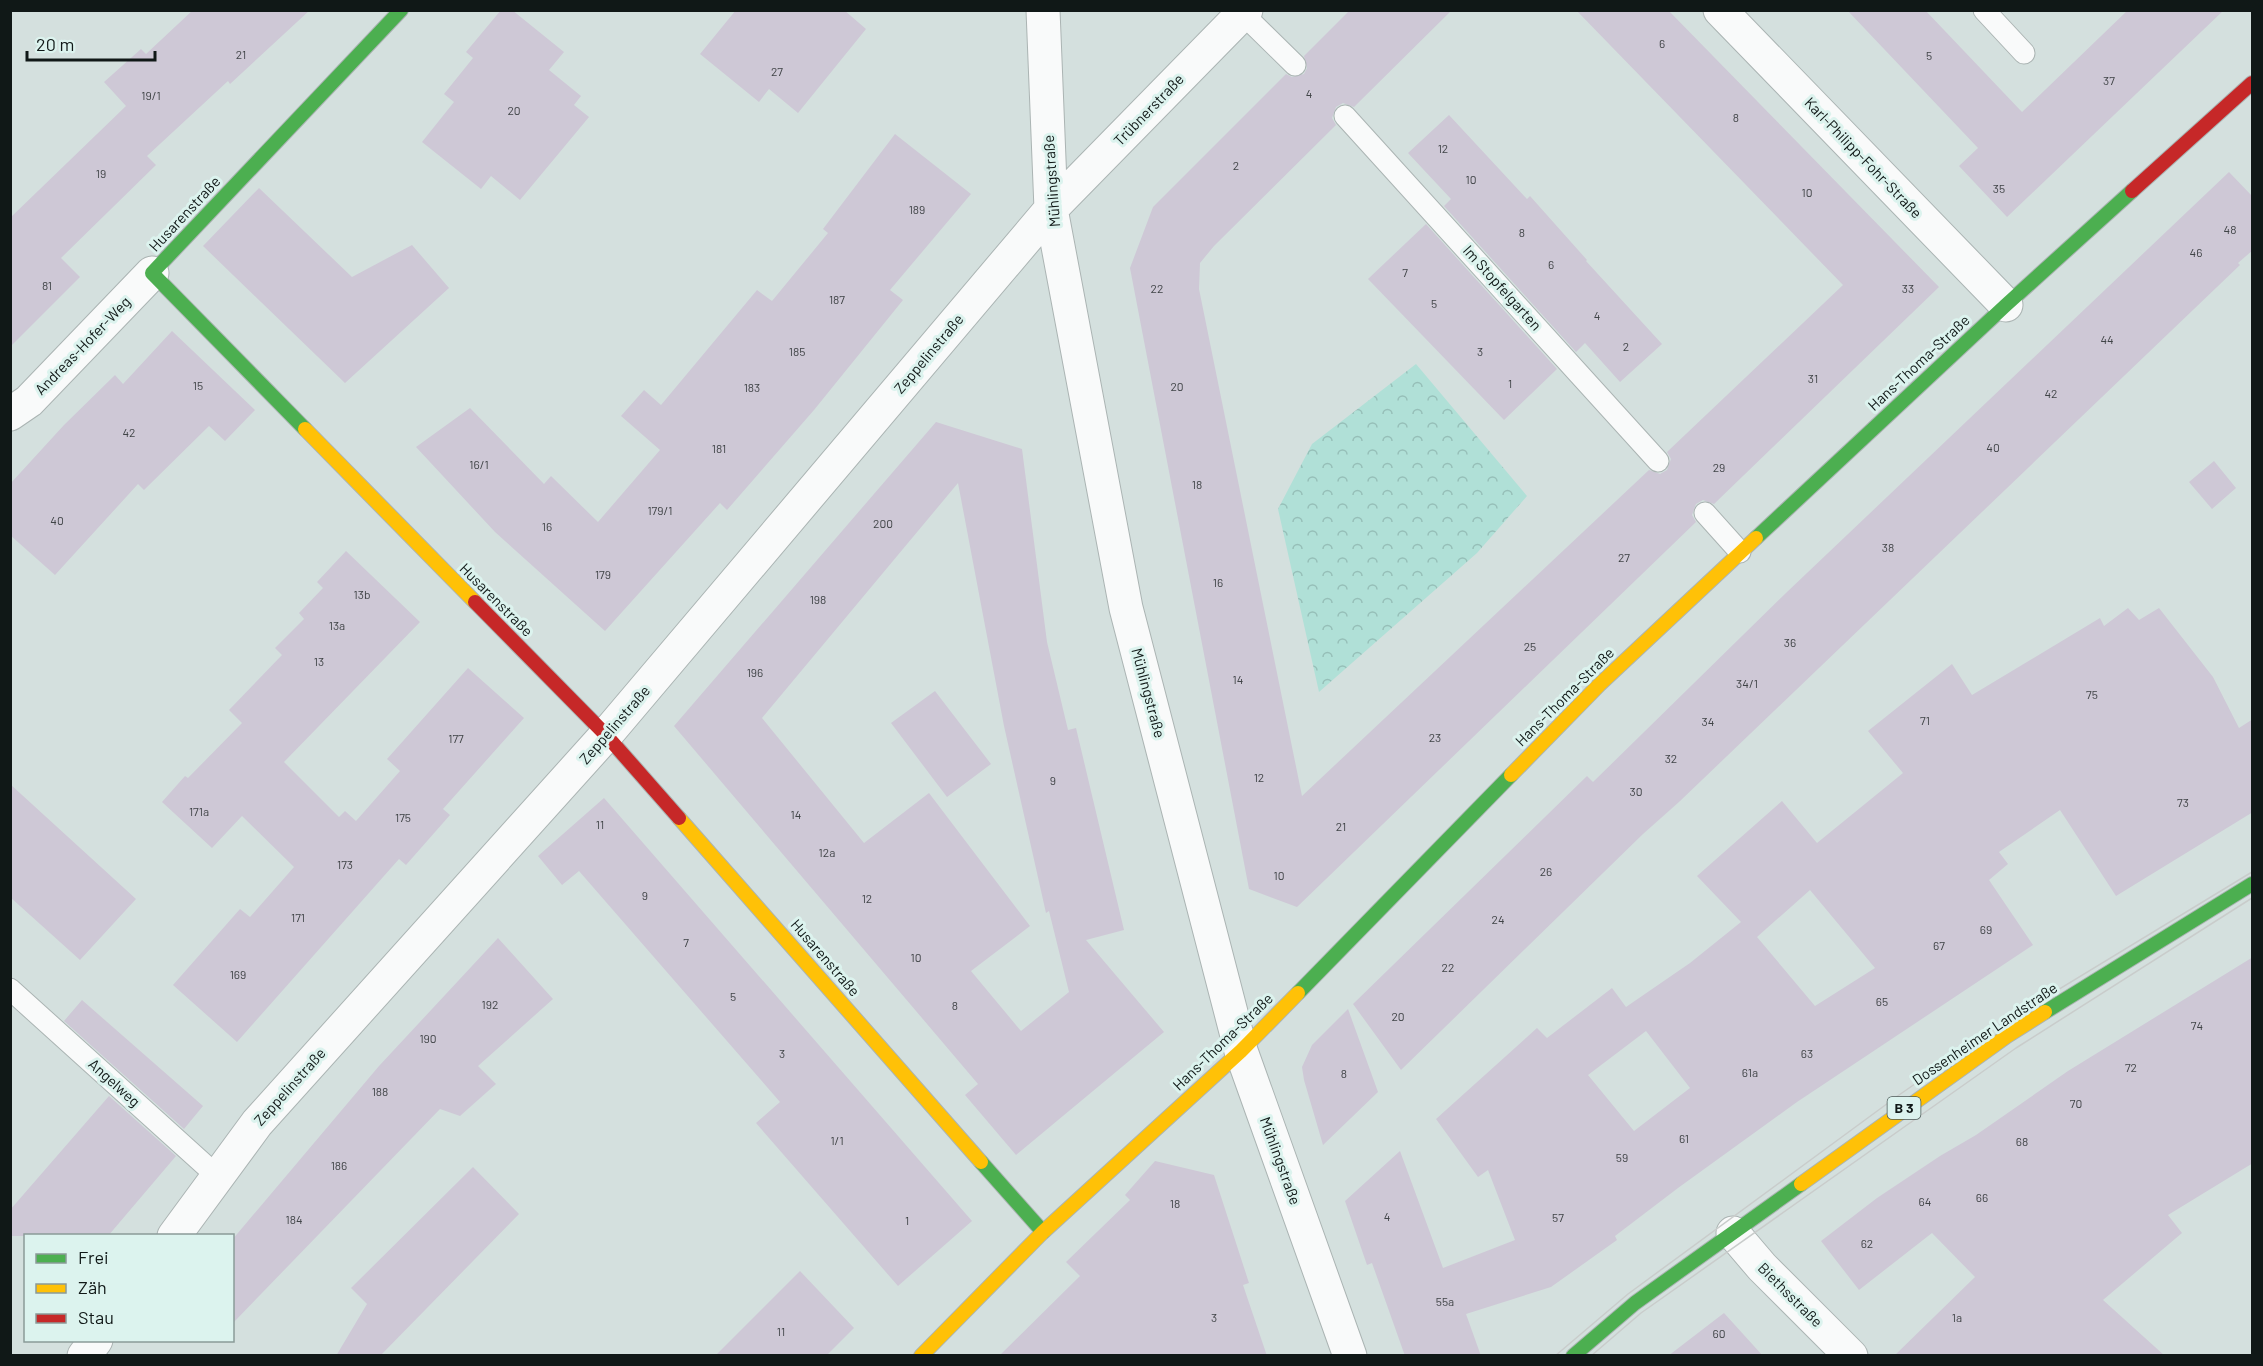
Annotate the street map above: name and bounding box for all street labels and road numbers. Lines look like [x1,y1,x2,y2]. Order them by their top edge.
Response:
street label: Trübnerstraße [1110,70,1187,149]
street label: Karl-Philipp-Fohr-Straße [1801,93,1926,222]
street label: Mühlingstraße [1039,134,1063,228]
street label: Husarenstraße [145,172,224,255]
street label: Im Stopfelgarten [1460,241,1546,334]
street label: Andreas-Hofer-Weg [31,292,134,398]
street label: Zeppelinstraße [890,310,967,397]
street label: Hans-Thoma-Straße [1864,311,1973,414]
street label: Husarenstraße [456,559,537,640]
street label: Hans-Thoma-Straße [1511,643,1617,749]
street label: Mühlingstraße [1128,646,1170,740]
street label: Zeppelinstraße [575,681,653,767]
street label: Husarenstraße [787,915,864,1000]
street label: Dossenheimer Landstraße [1909,978,2060,1088]
street label: Hans-Thoma-Straße [1168,989,1276,1094]
street label: Zeppelinstraße [250,1044,329,1129]
street label: Angelweg [85,1054,144,1110]
road number: B 3 [1888,1097,1920,1119]
street label: Mühlingstraße [1257,1114,1305,1207]
street label: Biethsstraße [1755,1258,1827,1330]

